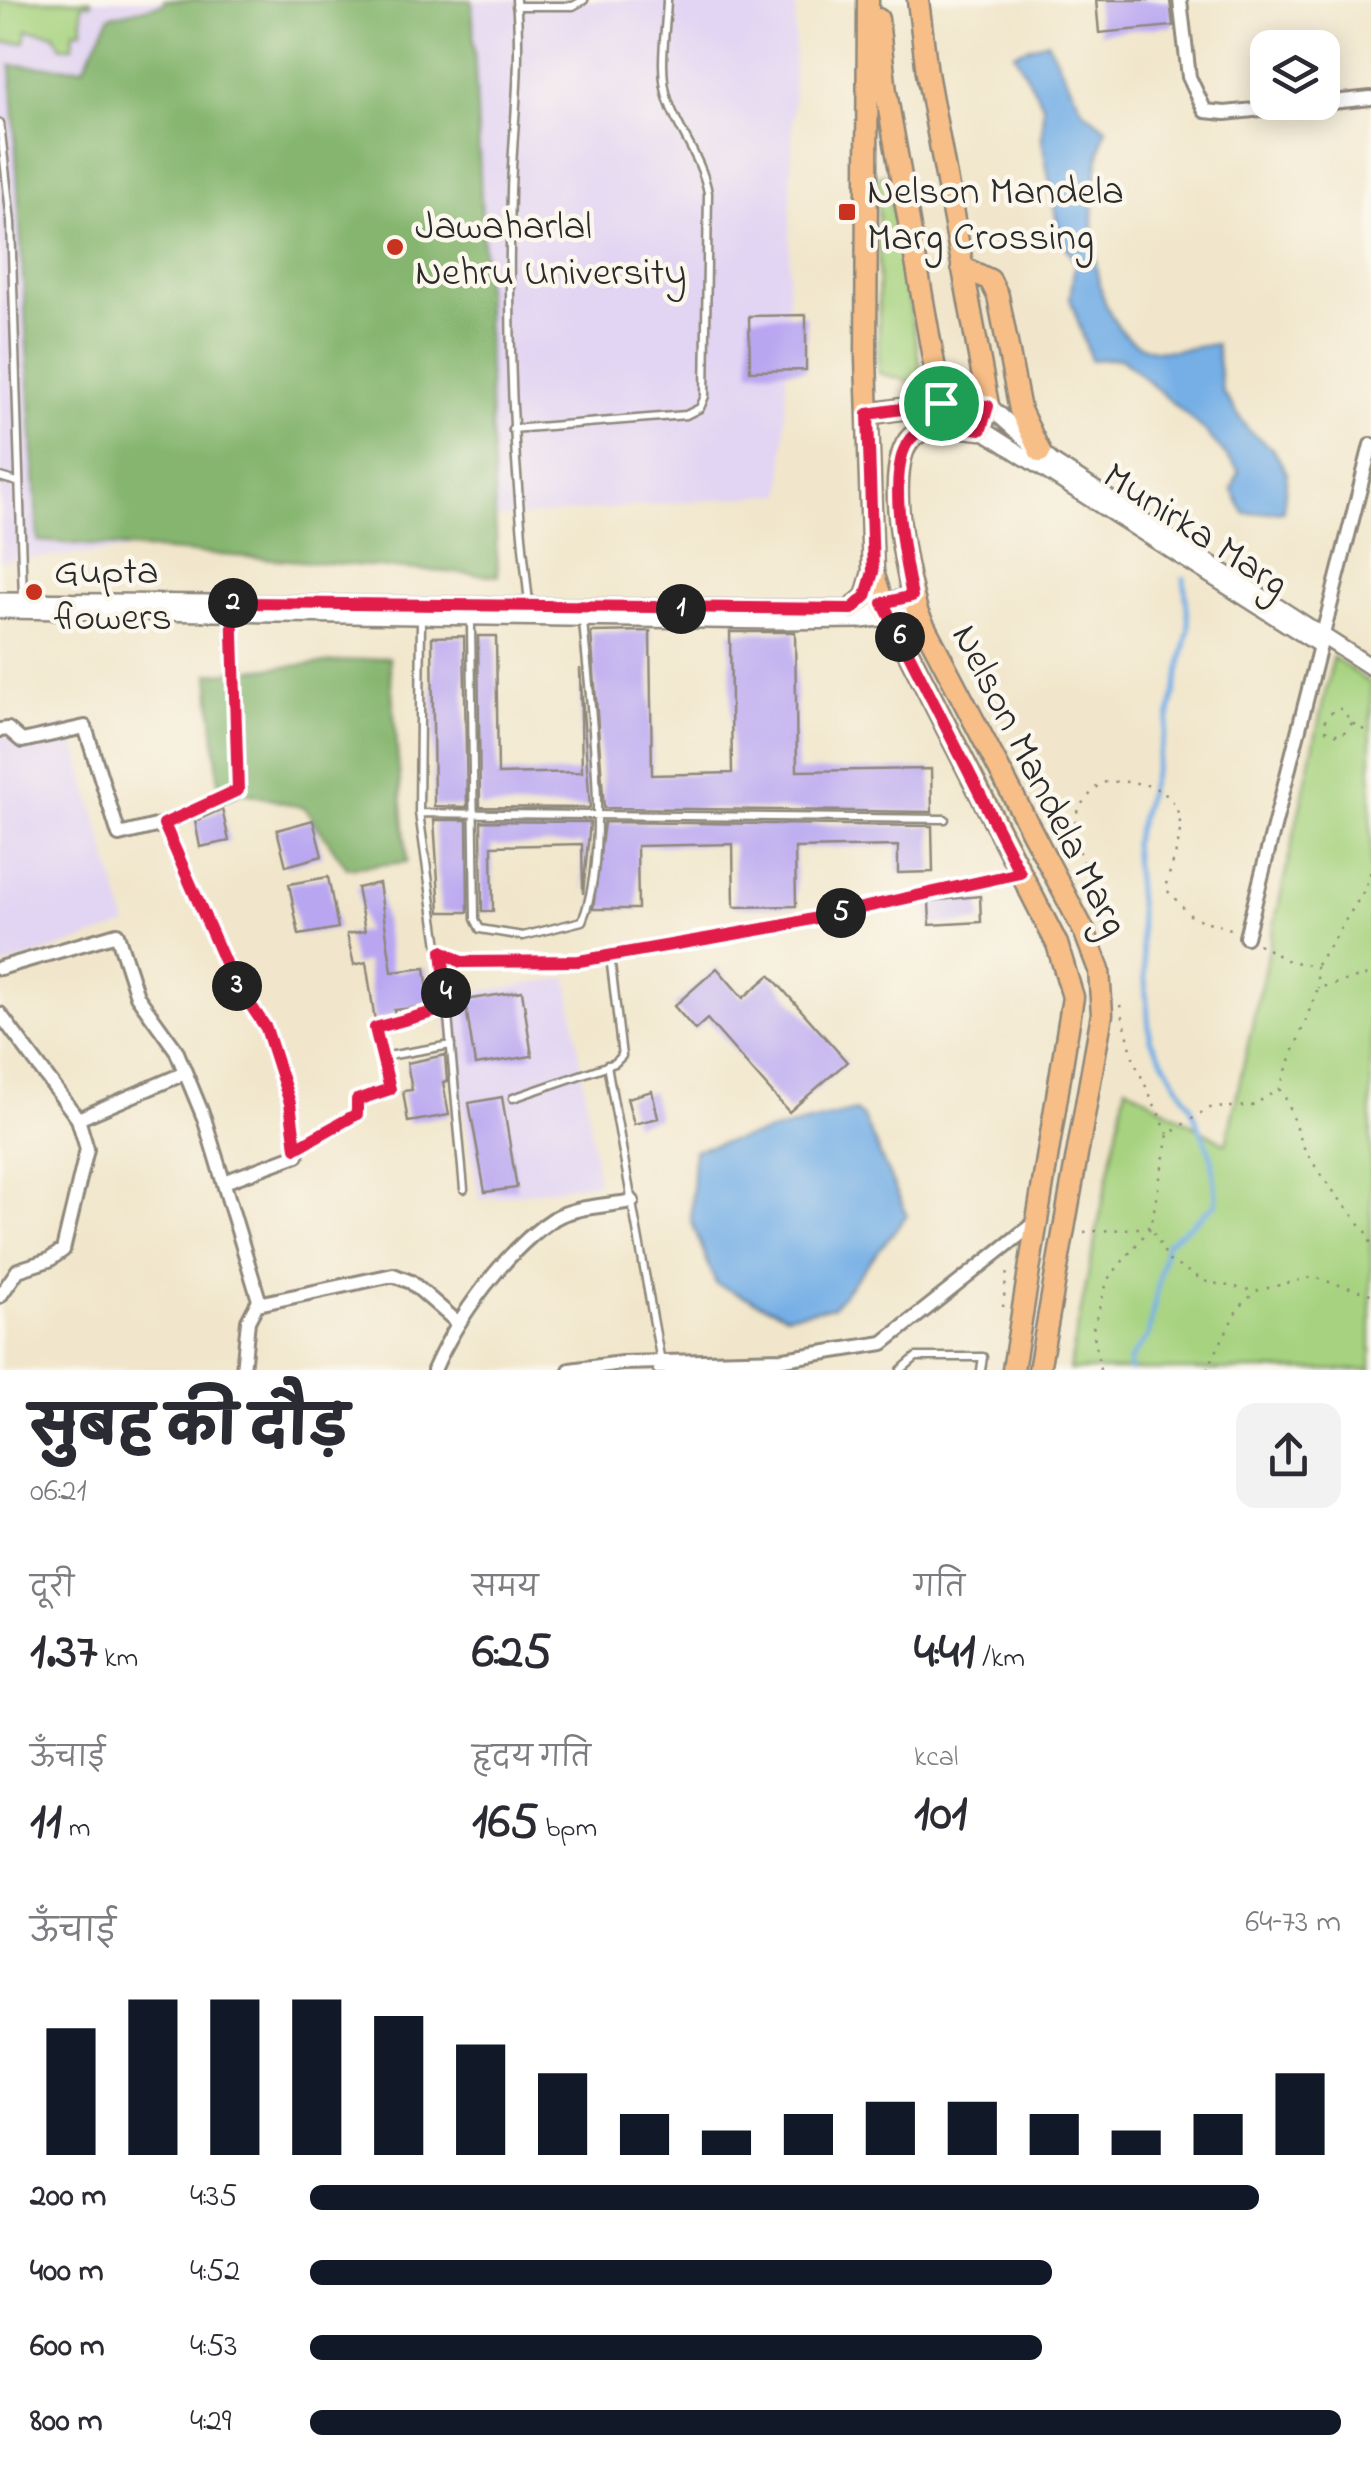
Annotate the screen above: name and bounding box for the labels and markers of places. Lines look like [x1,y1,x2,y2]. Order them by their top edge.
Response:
place label: Nelson Mandela Marg Crossing [867,164,1124,269]
place label: Jawaharlal Nehru University [415,199,686,304]
marker: Nelson Mandela Marg Crossing [836,201,858,223]
marker: Jawaharlal Nehru University [384,236,406,258]
pin [899,361,984,446]
place label: Gupta flowers [54,544,172,649]
pin: 2 [208,578,258,628]
marker: Gupta flowers [23,581,45,603]
pin: 1 [656,584,706,634]
pin: 6 [875,612,925,662]
pin: 5 [816,888,866,938]
pin: 3 [212,961,262,1011]
pin: 4 [421,968,471,1018]

